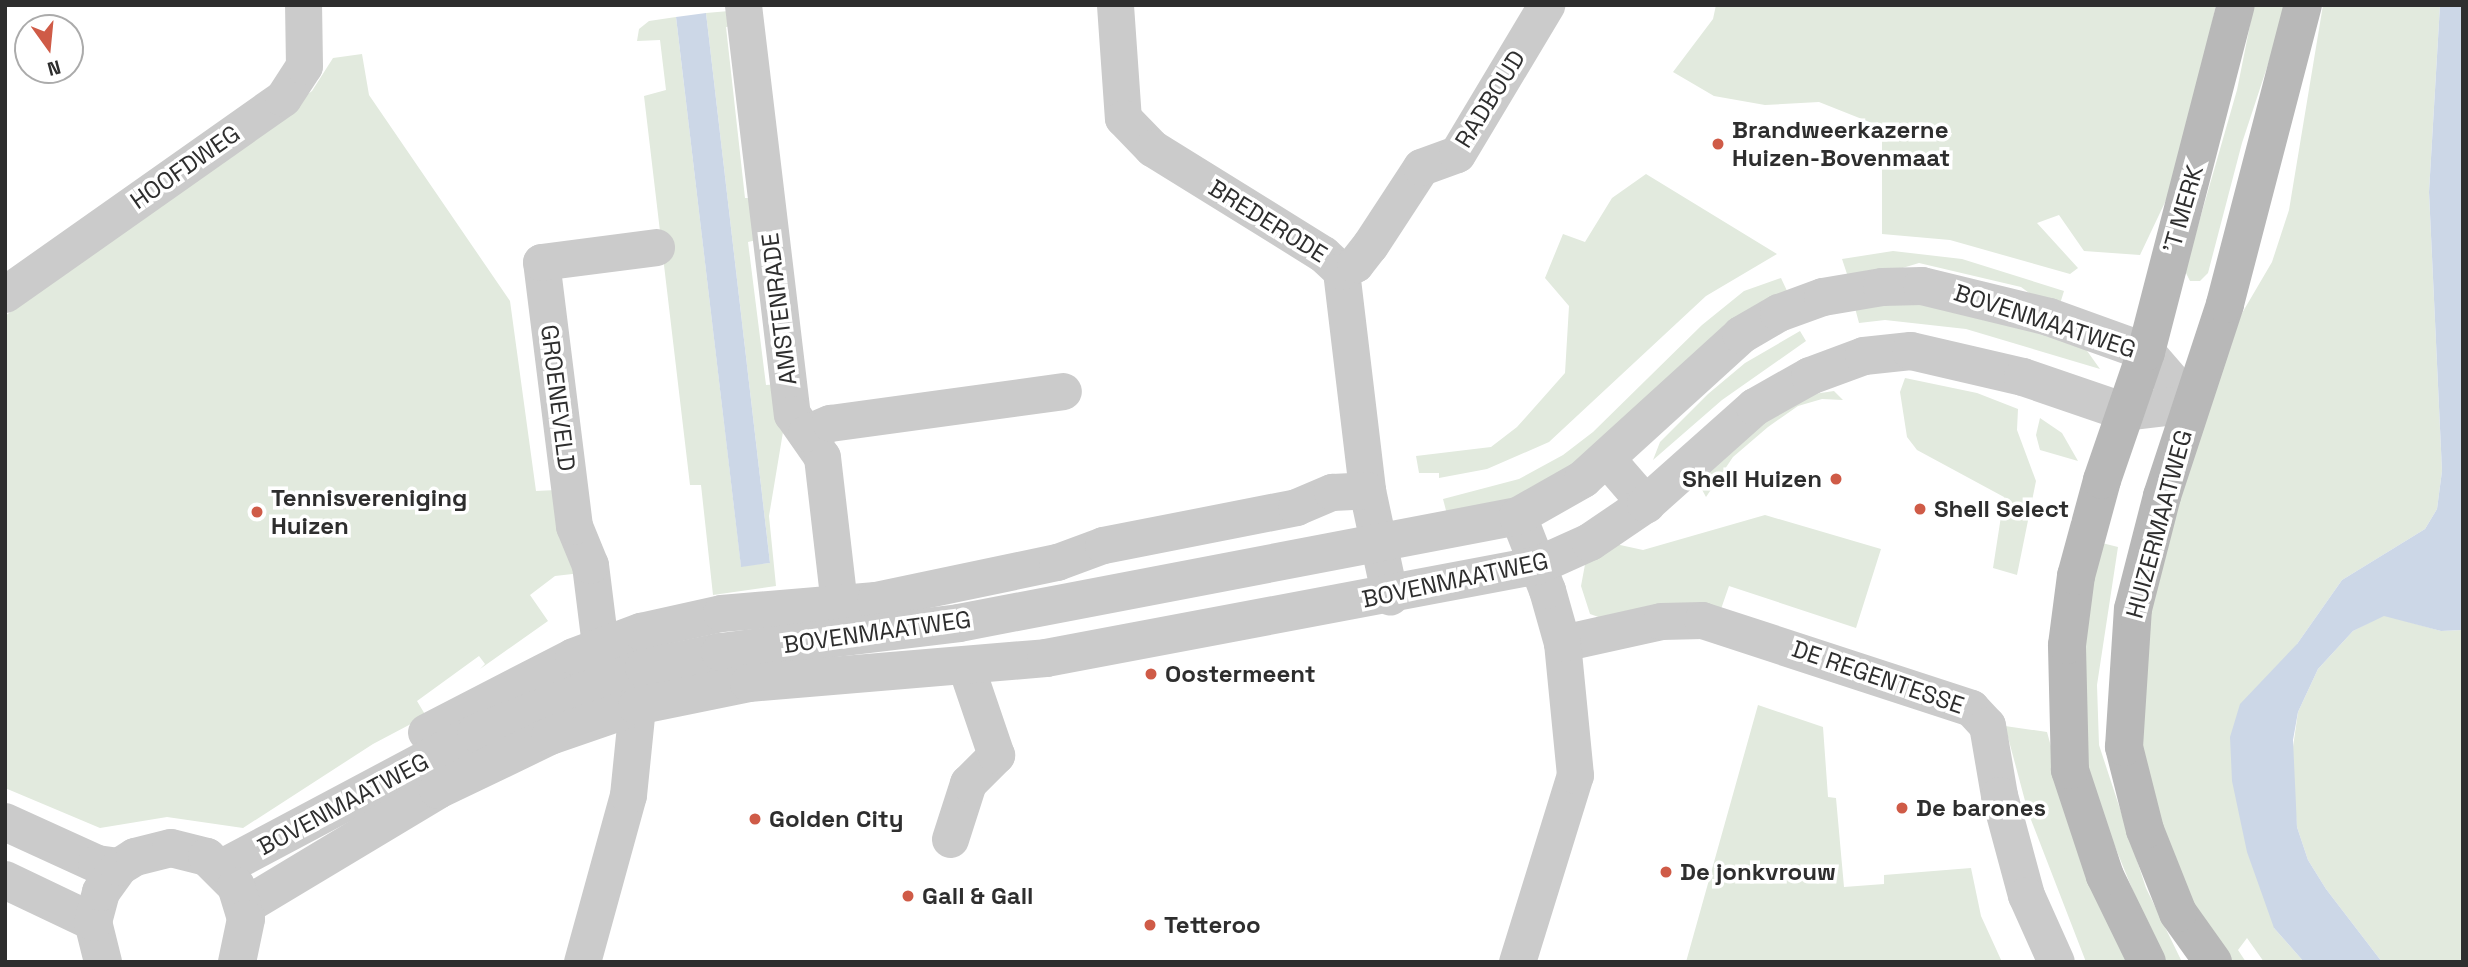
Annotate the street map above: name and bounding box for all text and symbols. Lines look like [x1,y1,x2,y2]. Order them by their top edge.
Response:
north arrow [14,14,84,84]
street label: RADBOUD [1449,45,1531,153]
text: N [45,54,63,82]
place label: Brandweerkazerne Huizen-Bovenmaat [1732,116,1950,172]
street label: HOOFDWEG [125,119,245,215]
marker: Brandweerkazerne Huizen-Bovenmaat [1710,136,1726,152]
street label: 'T MERK [2157,162,2209,256]
street label: BREDERODE [1204,173,1332,269]
street label: AMSTENRADE [755,231,803,387]
street label: BOVENMAATWEG [1950,278,2140,364]
street label: GROENEVELD [535,323,581,473]
street label: HUIZERMAATWEG [2120,427,2198,621]
place label: Shell Huizen [1682,465,1822,493]
marker: Shell Huizen [1828,471,1844,487]
place label: Tennisvereniging Huizen [271,484,467,540]
place label: Shell Select [1934,495,2069,523]
marker: Shell Select [1912,501,1928,517]
marker: Tennisvereniging Huizen [249,504,265,520]
street label: BOVENMAATWEG [1359,546,1551,614]
street label: BOVENMAATWEG [781,605,973,659]
street label: DE REGENTESSE [1788,634,1968,720]
place label: Oostermeent [1165,660,1316,688]
marker: Oostermeent [1143,666,1159,682]
street label: BOVENMAATWEG [253,747,433,861]
place label: De barones [1916,794,2046,822]
marker: De barones [1894,800,1910,816]
place label: Golden City [769,805,904,833]
marker: Golden City [747,811,763,827]
place label: De jonkvrouw [1680,858,1836,886]
marker: De jonkvrouw [1658,864,1674,880]
place label: Gall & Gall [922,882,1033,910]
marker: Gall & Gall [900,888,916,904]
place label: Tetteroo [1164,911,1261,939]
marker: Tetteroo [1142,917,1158,933]

